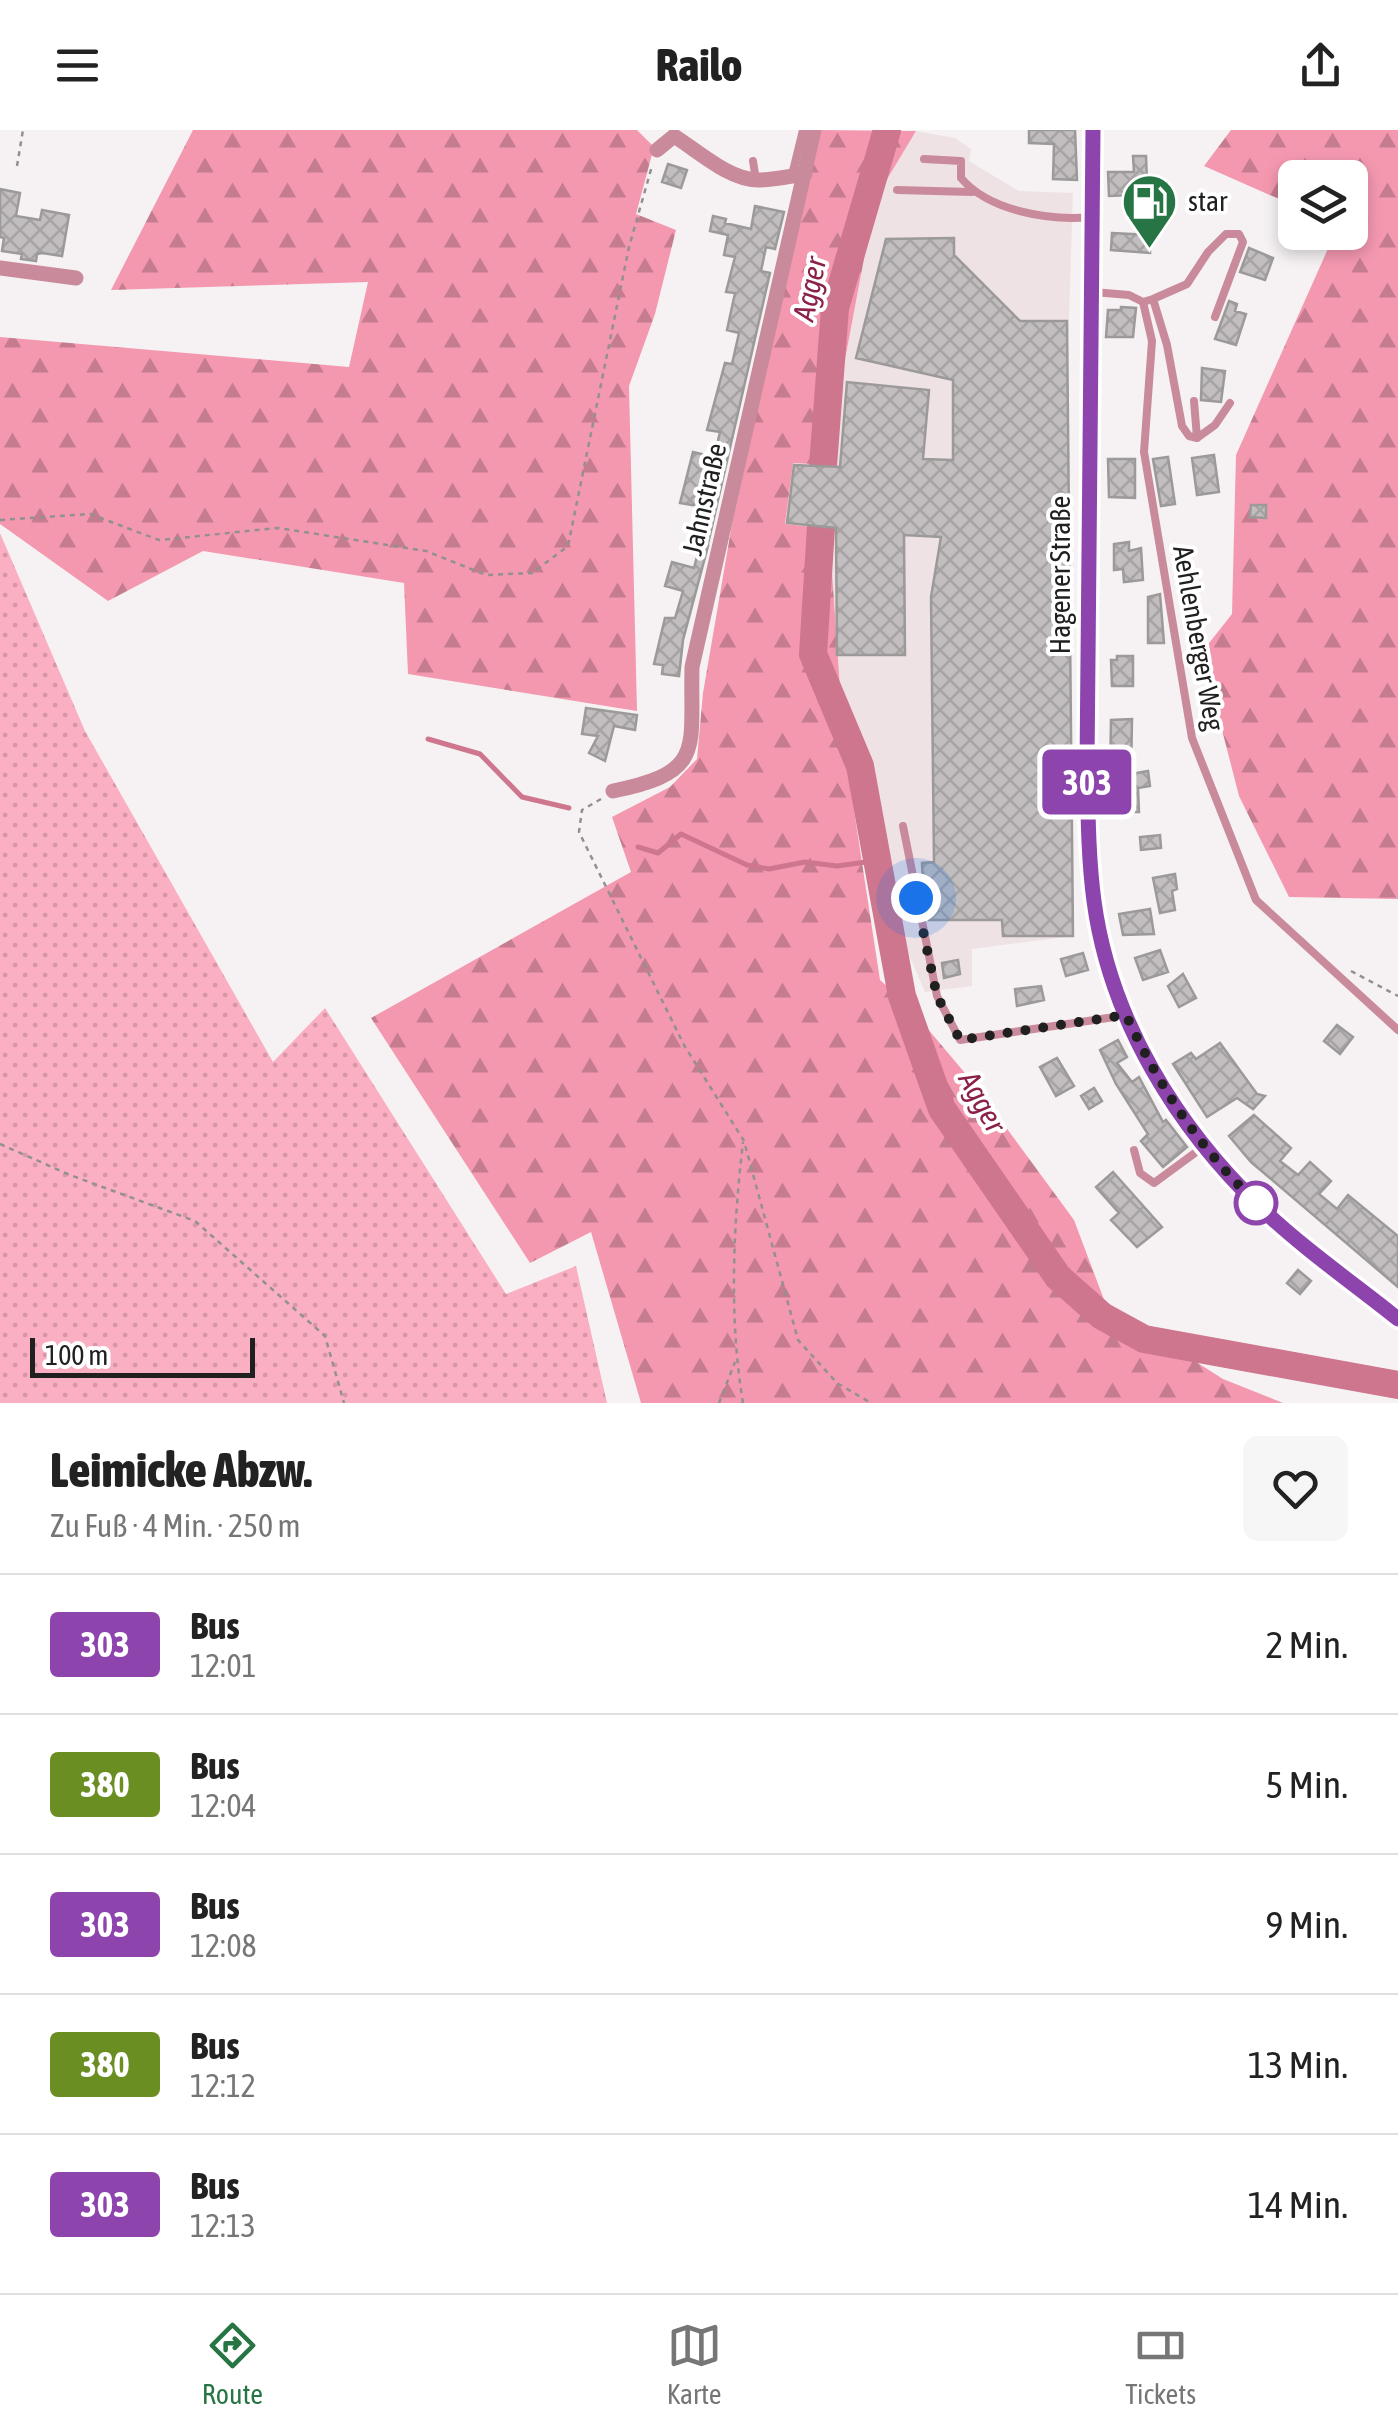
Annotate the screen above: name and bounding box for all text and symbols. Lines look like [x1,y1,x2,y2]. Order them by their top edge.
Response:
icon: menu [50,38,105,93]
icon: share [1293,38,1348,93]
text: Railo [656,39,742,91]
map controls [1278,160,1368,250]
button: layers [1278,160,1368,250]
fuel station icon: star [1119,171,1179,250]
place label: star [1188,185,1228,217]
water label: Agger [786,253,833,325]
street label: Jahnstraße [676,440,732,558]
street label: Hagener Straße [1044,496,1076,654]
street label: Aehlenberger Weg [1167,543,1231,733]
line badge: 303 [1030,750,1144,814]
text: 303 [1062,762,1112,802]
your location [891,873,941,923]
water label: Agger [952,1064,1014,1139]
unlabelled marker [1235,1182,1277,1224]
scale bar [30,1333,255,1378]
text: 100 m [45,1339,108,1371]
button: heart [1243,1436,1348,1541]
text: Leimicke Abzw. [50,1442,312,1497]
text: Zu Fuß · 4 Min. · 250 m [50,1507,301,1544]
text: Bus [190,1604,240,1647]
text: 2 Min. [1266,1623,1348,1666]
text: 303 [80,1624,130,1664]
text: 12:01 [190,1647,257,1684]
text: Bus [190,1744,240,1787]
text: 5 Min. [1266,1763,1348,1806]
text: 380 [80,1764,130,1804]
text: 12:04 [190,1787,257,1824]
text: Bus [190,1884,240,1927]
text: 9 Min. [1266,1903,1348,1946]
text: 303 [80,1904,130,1944]
text: 12:08 [190,1927,257,1964]
text: Bus [190,2024,240,2067]
text: 13 Min. [1248,2043,1348,2086]
text: 380 [80,2044,130,2084]
text: 12:12 [190,2067,256,2104]
text: Bus [190,2164,240,2207]
text: 14 Min. [1248,2183,1348,2226]
text: 303 [80,2184,130,2224]
text: 12:13 [190,2207,256,2244]
tab: Route [202,2318,263,2410]
tab: Karte [667,2318,722,2410]
tab: Tickets [1125,2318,1196,2410]

